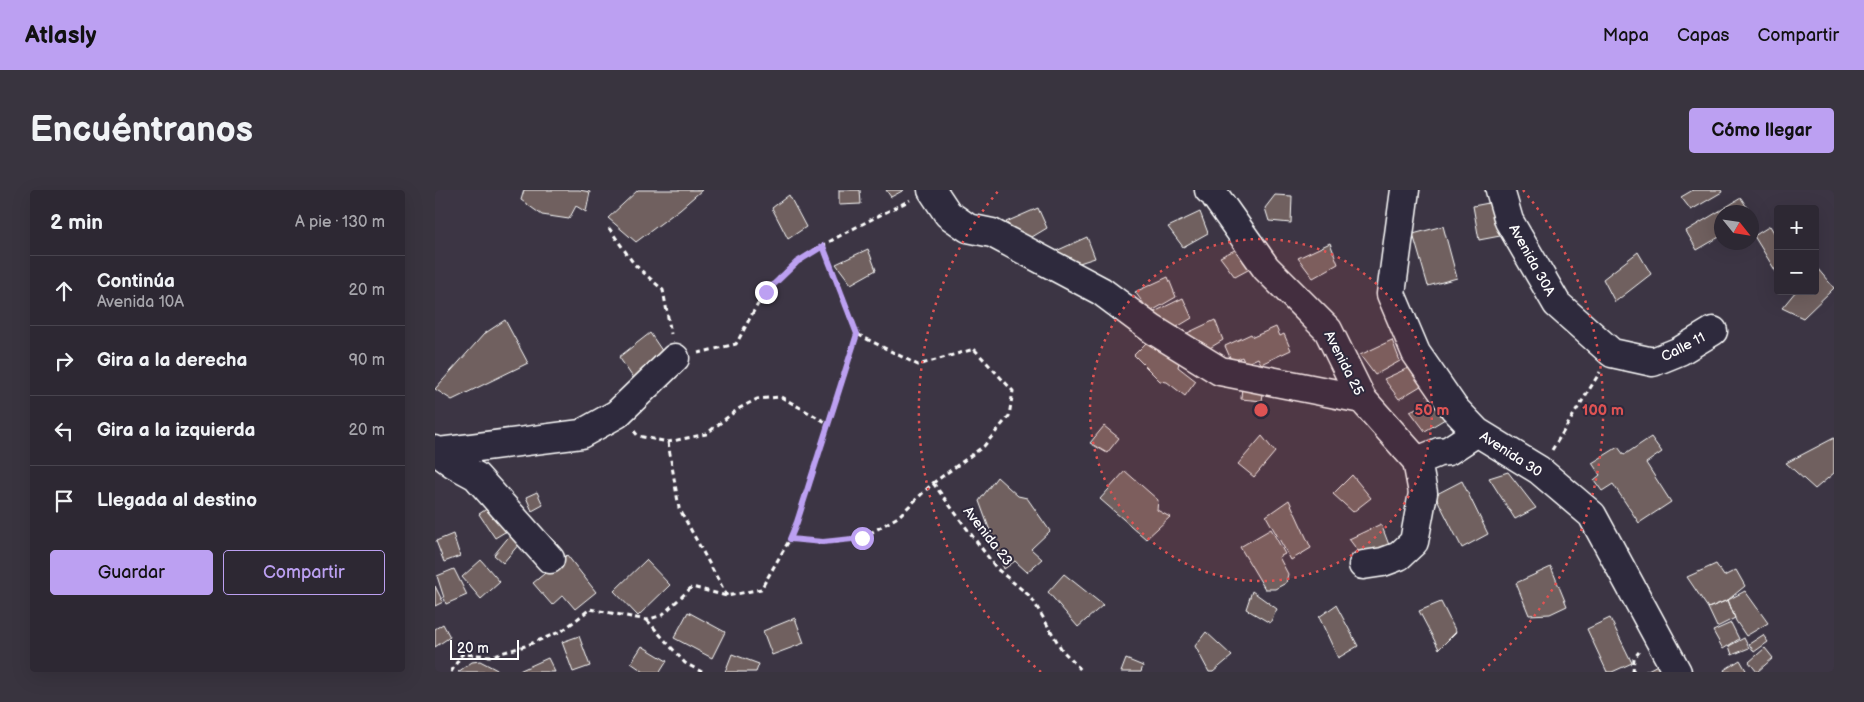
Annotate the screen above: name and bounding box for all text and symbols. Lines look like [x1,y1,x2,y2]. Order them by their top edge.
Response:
text: Atlasly [25,21,96,50]
text: Mapa [1603,25,1649,46]
text: Capas [1677,25,1730,46]
text: Compartir [1758,25,1839,46]
button: Cómo llegar [1689,108,1834,153]
text: Encuéntranos [30,109,253,152]
north arrow [1714,205,1759,250]
map controls [1774,205,1819,295]
button: + [1774,205,1819,250]
text: 2 min [50,210,103,235]
text: A pie · 130 m [295,213,385,232]
street label: Avenida 30A [1505,221,1559,299]
button: − [1774,250,1819,295]
text: Continúa [97,270,175,293]
icon: ahead [50,277,78,305]
text: 20 m [349,281,385,300]
route end [755,281,778,304]
text: Avenida 10A [97,293,184,312]
street label: Avenida 25 [1320,328,1368,398]
street label: Calle 11 [1658,329,1708,365]
icon: right [50,347,78,375]
text: Gira a la derecha [97,349,247,372]
text: 90 m [349,351,385,370]
centre of rings [1252,401,1270,419]
text: 50 m [1415,401,1450,420]
text: 100 m [1582,401,1624,420]
icon: left [50,417,78,445]
text: Gira a la izquierda [97,419,255,442]
text: 20 m [349,421,385,440]
street label: Avenida 30 [1477,428,1545,480]
icon: arrive [50,487,78,515]
text: Llegada al destino [97,489,257,512]
street label: Avenida 23 [960,503,1016,569]
route start [851,527,874,550]
button: Guardar [50,550,213,595]
button: Compartir [223,550,385,595]
scale bar [450,637,519,660]
text: 20 m [457,640,489,657]

